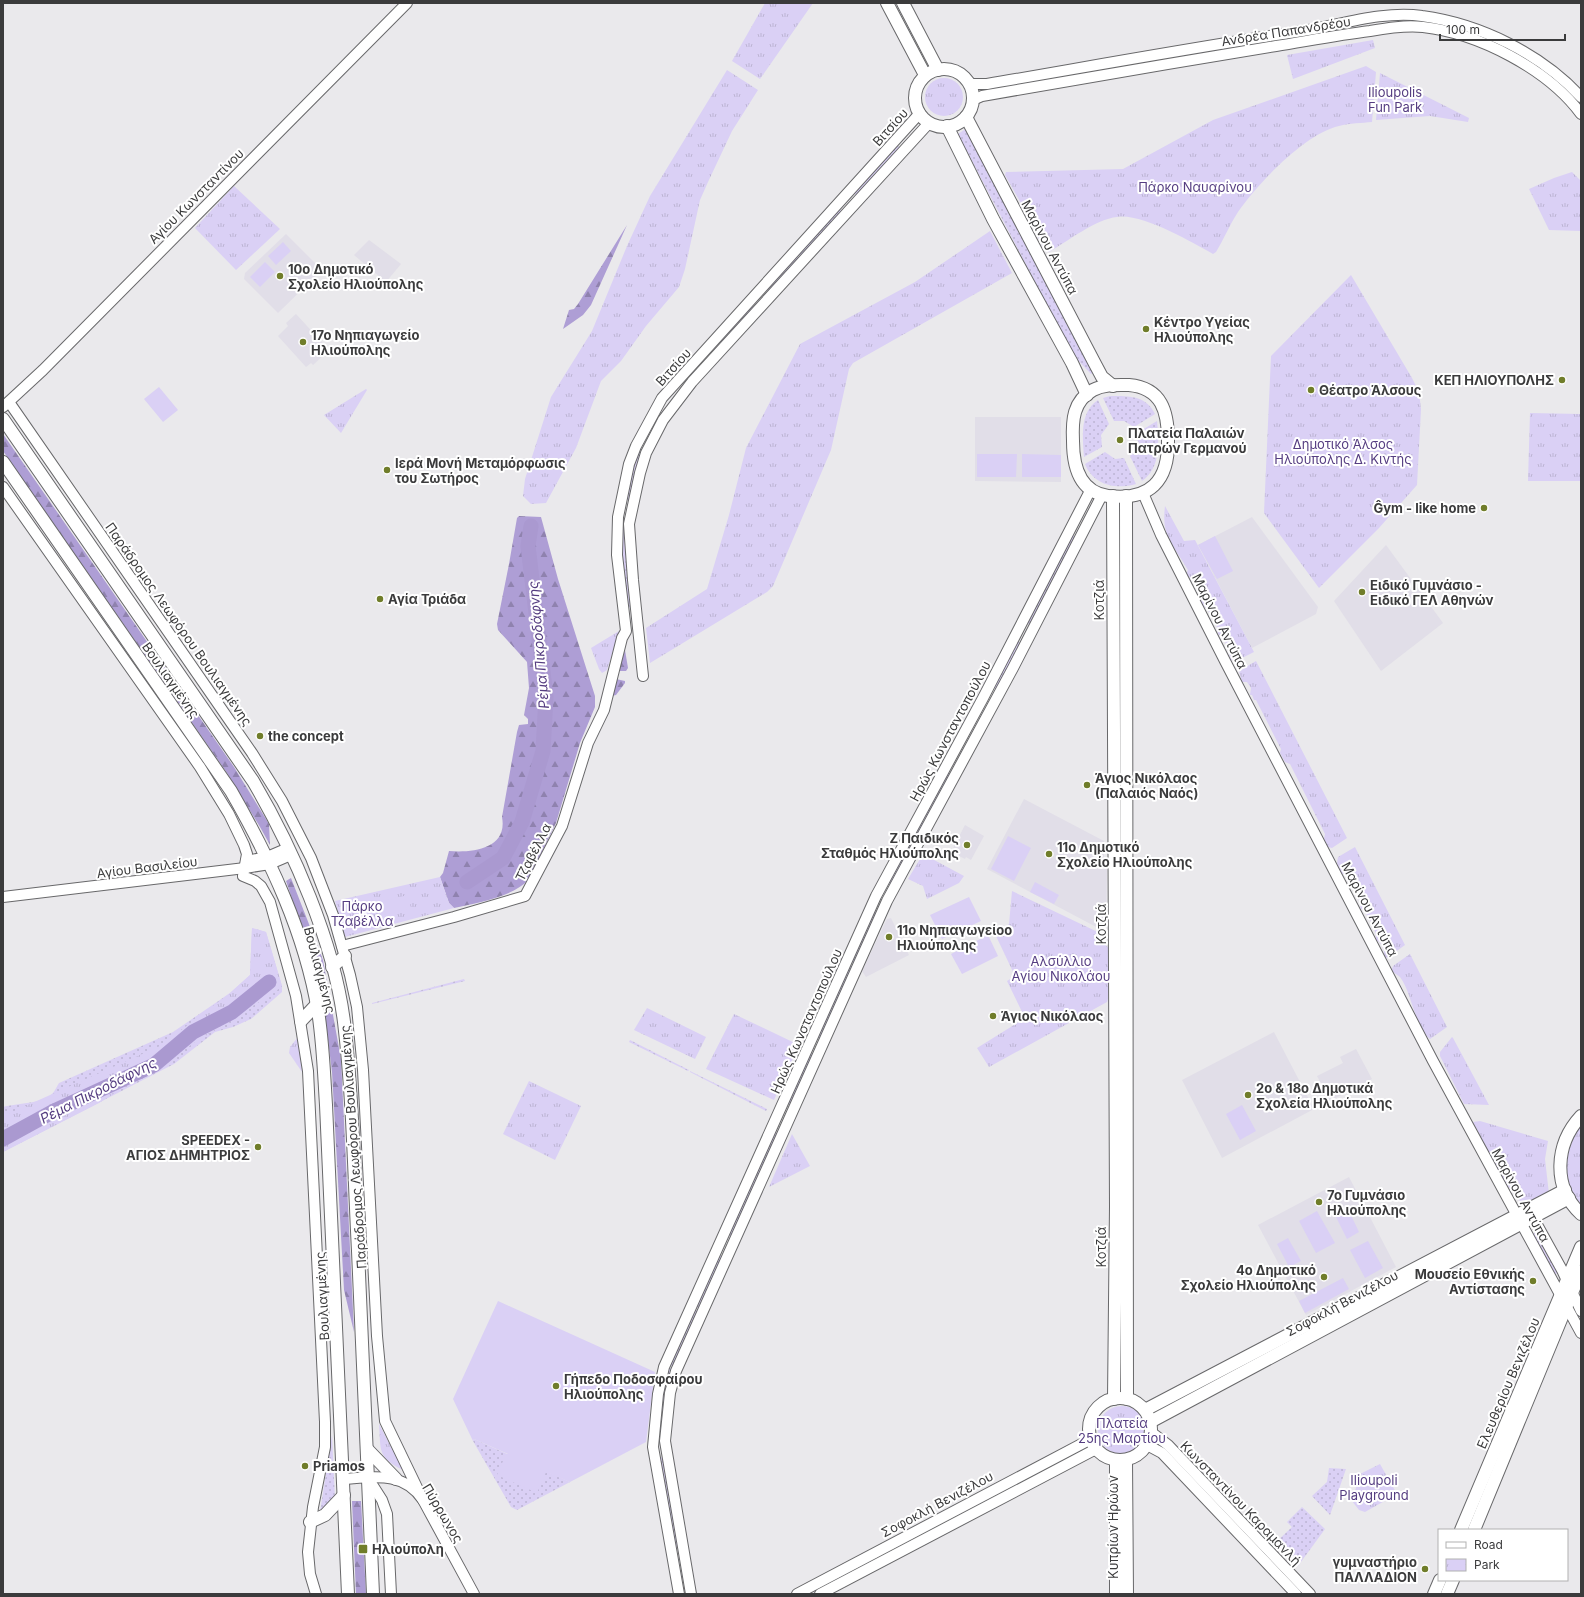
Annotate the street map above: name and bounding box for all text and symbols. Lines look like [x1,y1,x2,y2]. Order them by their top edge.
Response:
street label: Ανδρέα Παπανδρέου [1220,13,1352,49]
scale bar [1440,16,1565,42]
text: 100 m [1446,22,1480,37]
park label: Ilioupolis Fun Park [1368,84,1422,115]
street label: Βιτσίου [869,105,911,149]
street label: Αγίου Κωνσταντίνου [145,145,247,247]
park label: Πάρκο Ναυαρίνου [1138,179,1252,195]
street label: Μαρίνου Αντύπα [1018,197,1082,297]
place label: 10ο Δημοτικό Σχολείο Ηλιούπολης [288,261,424,292]
marker: 10ο Δημοτικό Σχολείο Ηλιούπολης [275,271,285,281]
place label: Κέντρο Υγείας Ηλιούπολης [1154,314,1250,345]
marker: Κέντρο Υγείας Ηλιούπολης [1141,324,1151,334]
place label: 17ο Νηπιαγωγείο Ηλιούπολης [311,327,420,358]
marker: 17ο Νηπιαγωγείο Ηλιούπολης [298,337,308,347]
street label: Βιτσίου [652,345,694,389]
place label: ΚΕΠ ΗΛΙΟΥΠΟΛΗΣ [1434,372,1554,388]
marker: ΚΕΠ ΗΛΙΟΥΠΟΛΗΣ [1557,375,1567,385]
place label: Θέατρο Άλσους [1319,382,1422,398]
marker: Θέατρο Άλσους [1306,385,1316,395]
place label: Πλατεία Παλαιών Πατρών Γερμανού [1128,425,1247,456]
marker: Πλατεία Παλαιών Πατρών Γερμανού [1115,435,1125,445]
park label: Δημοτικό Άλσος Ηλιούπολης Δ. Κιντής [1274,436,1412,467]
place label: Ιερά Μονή Μεταμόρφωσις του Σωτήρος [395,455,566,486]
marker: Ιερά Μονή Μεταμόρφωσις του Σωτήρος [382,465,392,475]
place label: Ĝym - like home [1374,500,1476,516]
marker: Ĝym - like home [1479,503,1489,513]
street label: Παράδρομος Λεωφόρου Βουλιαγμένης [103,519,255,729]
street label: Μαρίνου Αντύπα [1189,571,1251,672]
place label: Ειδικό Γυμνάσιο - Ειδικό ΓΕΛ Αθηνών [1370,577,1494,608]
street label: Κοτζιά [1091,579,1107,620]
water label: Ρέμα Πικροδάφνης [524,580,552,710]
marker: Ειδικό Γυμνάσιο - Ειδικό ΓΕΛ Αθηνών [1357,587,1367,597]
place label: Αγία Τριάδα [388,591,466,607]
marker: Αγία Τριάδα [375,594,385,604]
street label: Βουλιαγμένης [139,639,203,721]
street label: Ηρώς Κωνσταντοπούλου [906,658,994,804]
place label: the concept [268,728,344,744]
marker: the concept [255,731,265,741]
place label: Άγιος Νικόλαος (Παλαιός Ναός) [1095,770,1198,801]
marker: Άγιος Νικόλαος (Παλαιός Ναός) [1082,780,1092,790]
street label: Τζαβέλλα [512,820,555,884]
place label: Ζ Παιδικός Σταθμός Ηλιούπολης [821,830,959,861]
place label: 11ο Δημοτικό Σχολείο Ηλιούπολης [1057,839,1193,870]
marker: Ζ Παιδικός Σταθμός Ηλιούπολης [962,840,972,850]
marker: 11ο Δημοτικό Σχολείο Ηλιούπολης [1044,849,1054,859]
street label: Αγίου Βασιλείου [96,853,198,881]
street label: Μαρίνου Αντύπα [1338,859,1402,959]
park label: Πάρκο Τζαβέλλα [331,898,394,929]
street label: Κοτζιά [1093,903,1109,944]
place label: 11ο Νηπιαγωγείοο Ηλιούπολης [897,922,1012,953]
street label: Βουλιαγμένης [301,925,339,1015]
marker: 11ο Νηπιαγωγείοο Ηλιούπολης [884,932,894,942]
street label: Ηρώς Κωνσταντοπούλου [767,946,845,1096]
park label: Αλσύλλιο Αγίου Νικολάου [1012,953,1110,984]
place label: Άγιος Νικόλαος [1001,1008,1104,1024]
marker: Άγιος Νικόλαος [988,1011,998,1021]
street label: Παράδρομος Λεωφόρου Βουλιαγμένης [336,1025,370,1269]
water label: Ρέμα Πικροδάφνης [37,1053,159,1127]
place label: 2ο & 18ο Δημοτικά Σχολεία Ηλιούπολης [1256,1080,1393,1111]
marker: 2ο & 18ο Δημοτικά Σχολεία Ηλιούπολης [1243,1090,1253,1100]
place label: SPEEDEX - ΑΓΙΟΣ ΔΗΜΗΤΡΙΟΣ [126,1132,250,1163]
marker: SPEEDEX - ΑΓΙΟΣ ΔΗΜΗΤΡΙΟΣ [253,1142,263,1152]
street label: Μαρίνου Αντύπα [1489,1145,1554,1245]
place label: 7ο Γυμνάσιο Ηλιούπολης [1327,1187,1407,1218]
marker: 7ο Γυμνάσιο Ηλιούπολης [1314,1197,1324,1207]
street label: Κοτζιά [1093,1226,1109,1267]
street label: Βουλιαγμένης [312,1251,332,1341]
place label: 4ο Δημοτικό Σχολείο Ηλιούπολης [1181,1262,1316,1293]
place label: Μουσείο Εθνικής Αντίστασης [1415,1266,1525,1297]
street label: Σοφοκλή Βενιζέλου [1283,1267,1401,1339]
marker: 4ο Δημοτικό Σχολείο Ηλιούπολης [1319,1272,1329,1282]
marker: Μουσείο Εθνικής Αντίστασης [1528,1276,1538,1286]
street label: Ελευθερίου Βενιζέλου [1473,1315,1543,1451]
place label: Γήπεδο Ποδοσφαίρου Ηλιούπολης [564,1371,703,1402]
marker: Γήπεδο Ποδοσφαίρου Ηλιούπολης [551,1381,561,1391]
park label: Πλατεία 25ης Μαρτίου [1078,1415,1166,1446]
street label: Κωνσταντίνου Καραμανλή [1177,1437,1305,1569]
place label: Priamos [313,1458,365,1474]
marker: Priamos [300,1461,310,1471]
street label: Σοφοκλή Βενιζέλου [878,1468,996,1540]
park label: Ilioupoli Playground [1339,1472,1409,1503]
street label: Κυπρίων Ηρώων [1105,1475,1121,1579]
street label: Πύρρωνος [419,1480,467,1546]
legend [1438,1529,1568,1581]
text: Road [1474,1537,1503,1552]
place label: Ηλιούπολη [372,1541,444,1557]
marker: Ηλιούπολη [357,1543,369,1555]
place label: γυμναστήριο ΠΑΛΛΑΔΙΟΝ [1332,1554,1417,1585]
text: Park [1474,1557,1500,1572]
marker: γυμναστήριο ΠΑΛΛΑΔΙΟΝ [1420,1564,1430,1574]

